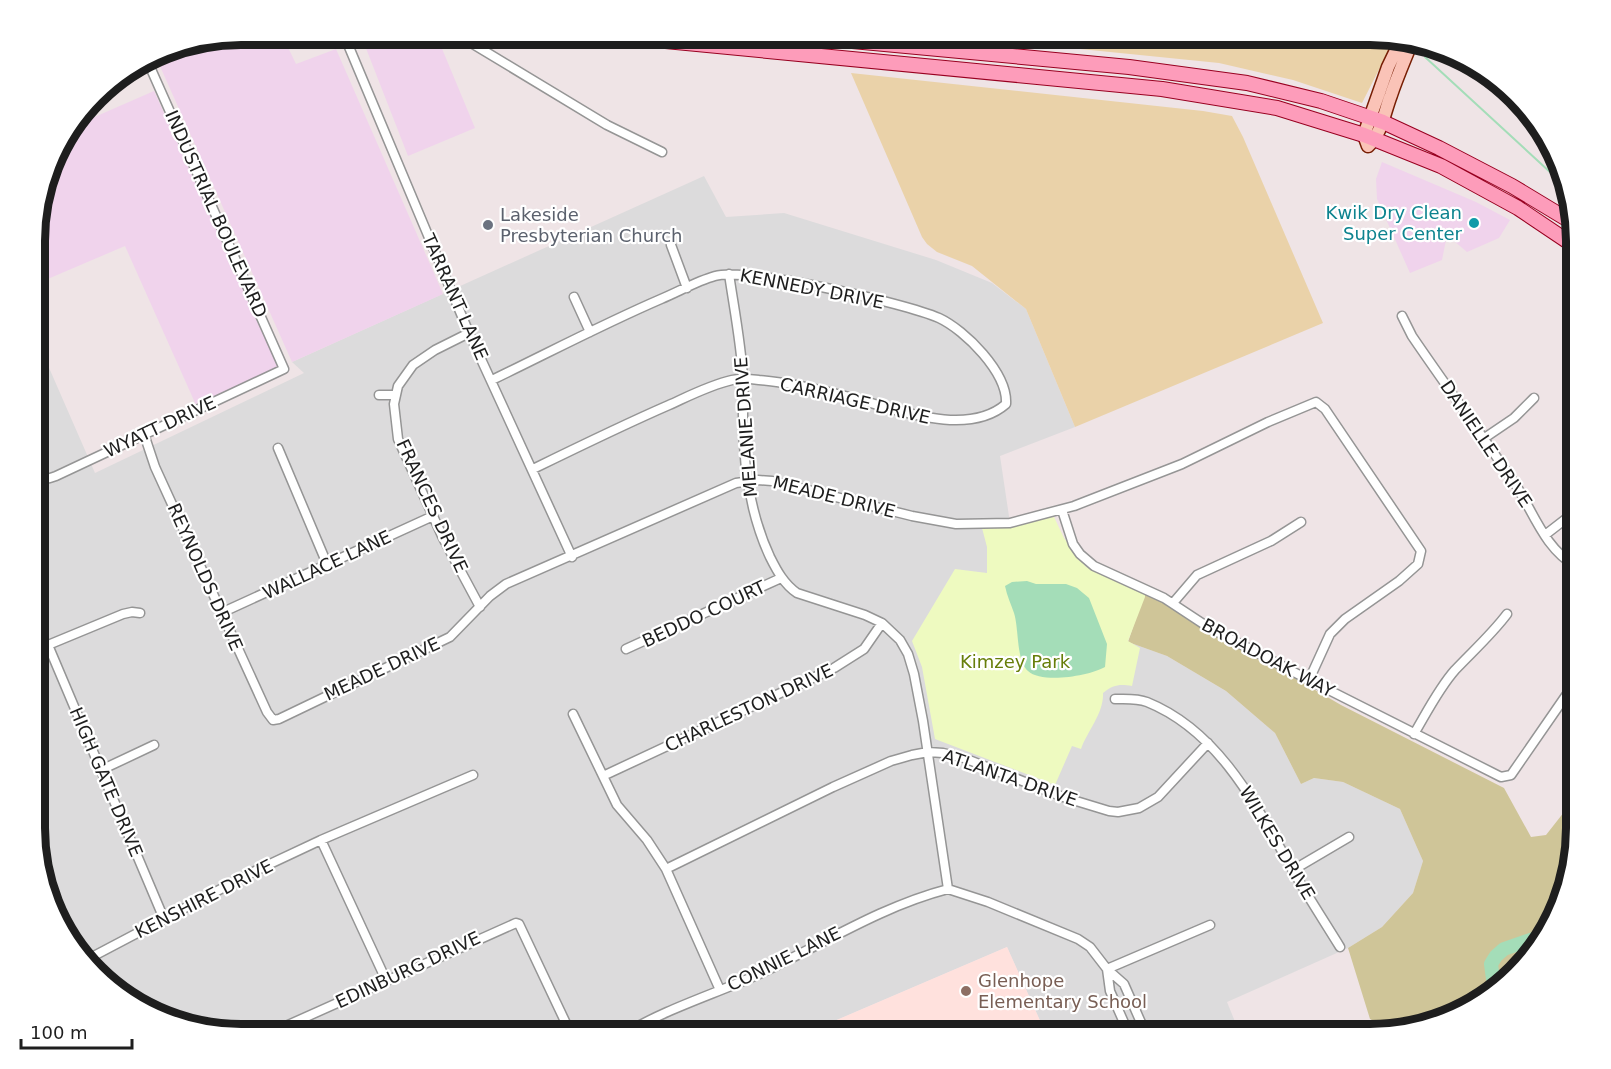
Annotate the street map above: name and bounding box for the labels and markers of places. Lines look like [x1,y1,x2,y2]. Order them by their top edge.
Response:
place label: Kwik Dry Clean Super Center [1326,202,1463,244]
place label: Lakeside Presbyterian Church [500,204,682,246]
marker: Kwik Dry Clean Super Center [1467,216,1481,230]
marker: Lakeside Presbyterian Church [481,218,495,232]
place label: Glenhope Elementary School [978,970,1147,1012]
marker: Glenhope Elementary School [959,984,973,998]

